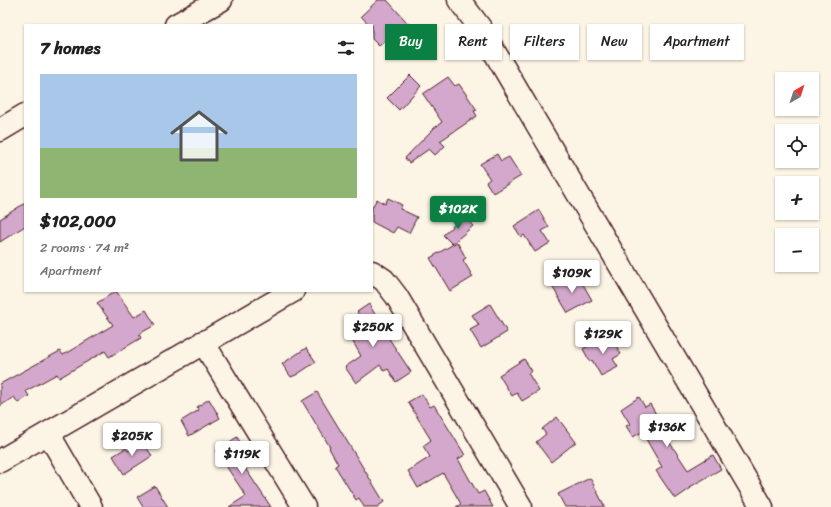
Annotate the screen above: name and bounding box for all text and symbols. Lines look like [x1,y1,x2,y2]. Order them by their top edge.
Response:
chip: Buy [385,24,437,60]
chip: Rent [445,24,502,60]
chip: Filters [510,24,579,60]
chip: New [587,24,642,60]
chip: Apartment [650,24,744,60]
text: 7 homes [40,33,100,63]
icon: filters [335,37,357,59]
north arrow [775,72,819,116]
map controls [775,72,819,272]
icon: home [163,100,235,172]
button: locate [775,124,819,168]
button: + [775,176,819,220]
pin: $102K [430,196,486,230]
text: $102K [439,197,477,220]
text: $102,000 [40,206,116,236]
button: − [775,228,819,272]
text: 2 rooms · 74 m² [40,236,129,259]
text: Apartment [40,259,101,282]
pin: $109K [544,260,600,294]
text: $109K [553,261,591,284]
pin: $250K [345,314,401,348]
text: $250K [353,315,393,338]
pin: $129K [575,321,631,355]
text: $129K [584,322,622,345]
pin: $136K [639,414,695,448]
text: $136K [649,415,685,438]
pin: $205K [104,423,160,457]
text: $205K [112,424,152,447]
pin: $119K [214,441,270,475]
text: $119K [224,442,260,465]

